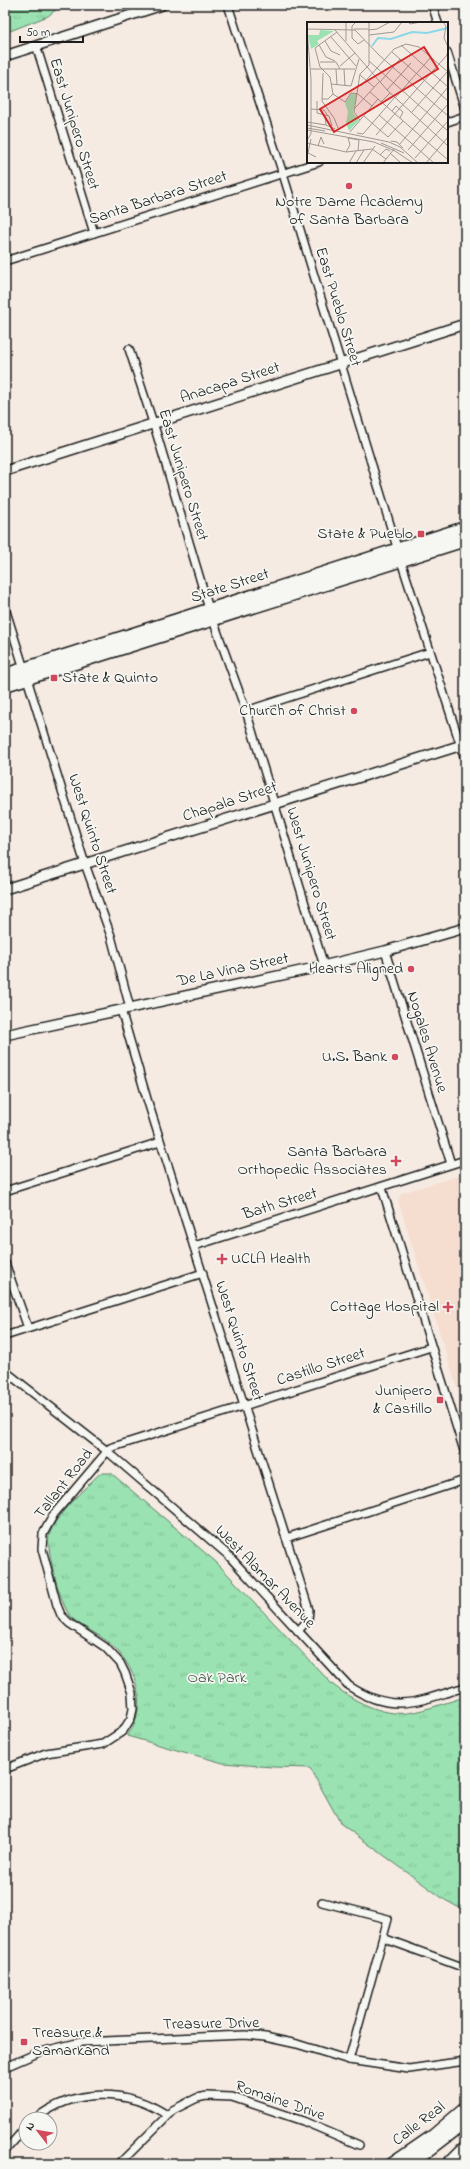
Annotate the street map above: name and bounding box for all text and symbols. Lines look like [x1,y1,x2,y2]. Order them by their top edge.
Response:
scale bar [20,18,83,44]
inset map [307,22,448,163]
text: 50 m [26,24,50,42]
street label: East Junipero Street [42,55,106,194]
street label: Santa Barbara Street [86,164,231,232]
marker: Notre Dame Academy of Santa Barbara [344,181,354,191]
place label: Notre Dame Academy of Santa Barbara [275,190,423,232]
street label: East Pueblo Street [308,244,368,370]
street label: Anacapa Street [177,355,284,410]
street label: East Junipero Street [151,406,215,545]
place label: State & Pueblo [317,522,413,546]
marker: State & Pueblo [416,529,426,539]
street label: State Street [188,562,273,610]
place label: State & Quinto [62,666,158,690]
marker: State & Quinto [49,673,59,683]
place label: Church of Christ [239,699,347,723]
marker: Church of Christ [349,706,359,716]
street label: West Quinto Street [61,771,123,898]
street label: Chapala Street [180,775,281,829]
street label: West Junipero Street [279,804,343,944]
street label: De La Vina Street [174,946,292,994]
place label: Hearts Aligned [309,957,403,981]
marker: Hearts Aligned [406,964,416,974]
street label: Nogales Avenue [400,988,454,1096]
place label: U.S. Bank [322,1045,388,1069]
marker: U.S. Bank [390,1052,400,1062]
place label: Santa Barbara Orthopedic Associates [238,1140,387,1182]
marker: Santa Barbara Orthopedic Associates [390,1155,402,1167]
street label: Bath Street [239,1181,321,1227]
place label: UCLA Health [231,1247,310,1271]
marker: UCLA Health [216,1253,228,1265]
street label: West Quinto Street [208,1278,270,1405]
place label: Cottage Hospital [330,1295,439,1319]
marker: Cottage Hospital [442,1301,454,1313]
street label: Castillo Street [274,1341,369,1393]
place label: Junipero & Castillo [373,1379,432,1421]
marker: Junipero & Castillo [435,1395,445,1405]
street label: Tallant Road [29,1444,99,1524]
street label: West Alamar Avenue [209,1520,321,1635]
park label: Oak Park [187,1666,248,1690]
street label: Treasure Drive [162,2011,260,2037]
place label: Treasure & Samarkand [32,2021,109,2063]
marker: Treasure & Samarkand [19,2037,29,2047]
street label: Romaine Drive [232,2074,329,2128]
street label: Calle Real [387,2096,451,2152]
north arrow [18,2111,58,2151]
text: N [22,2119,39,2134]

